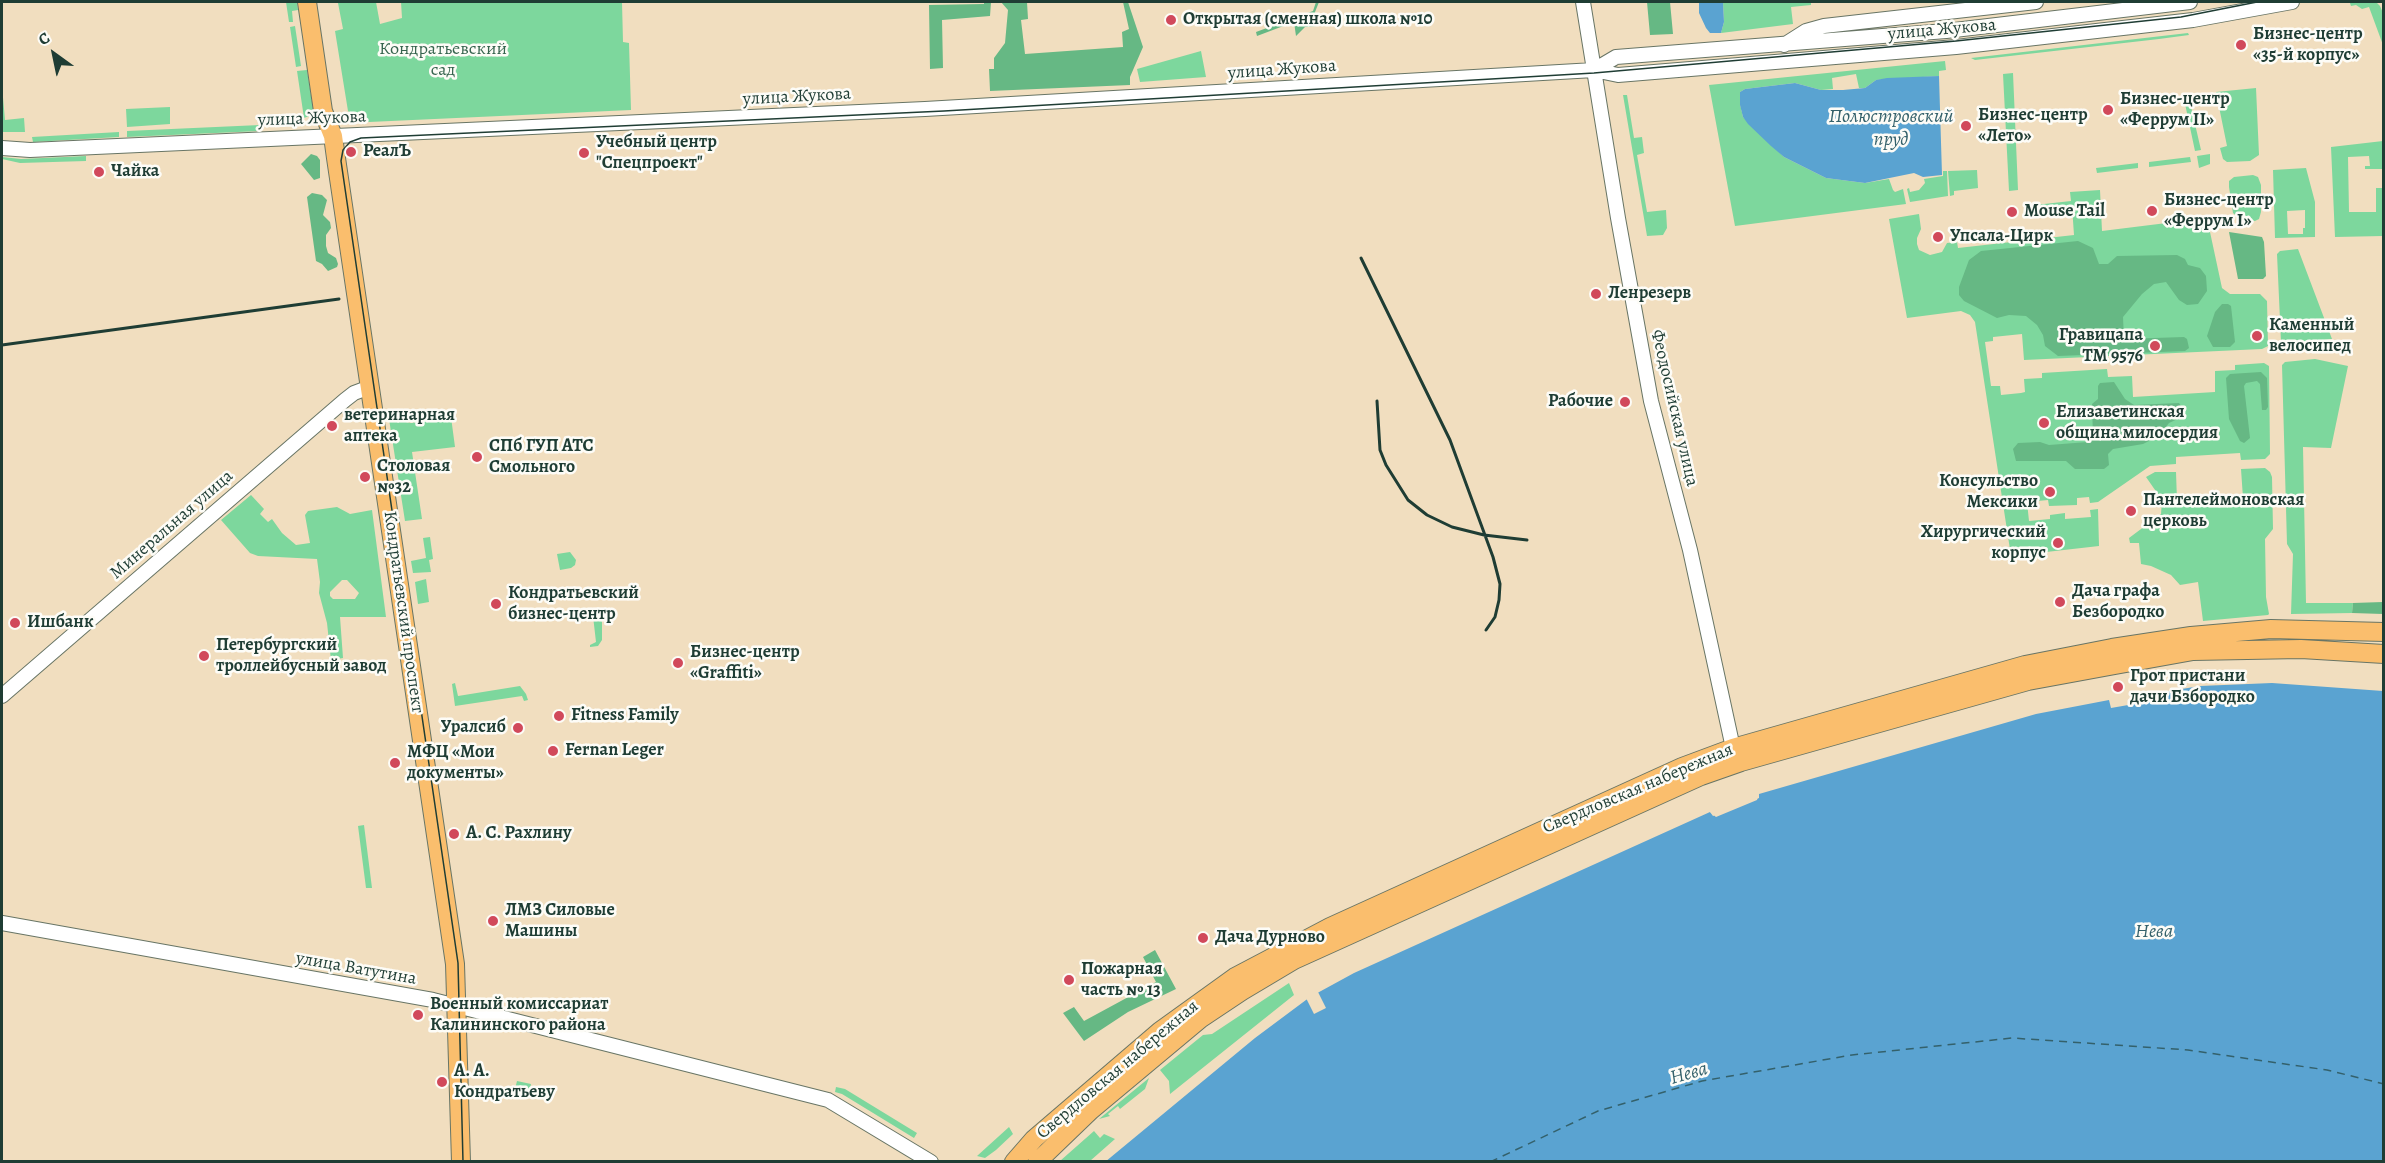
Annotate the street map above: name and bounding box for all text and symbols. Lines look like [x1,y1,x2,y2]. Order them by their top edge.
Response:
place label: Открытая (сменная) школа №10 [1183,9,1433,31]
marker: Открытая (сменная) школа №10 [1164,13,1178,27]
street label: улица Жукова [1887,15,1997,45]
north arrow [24,24,84,84]
place label: Бизнес-центр «35-й корпус» [2253,24,2363,66]
text: С [34,27,54,51]
marker: Бизнес-центр «35-й корпус» [2234,38,2248,52]
park label: Кондратьевский сад [379,39,507,82]
street label: улица Жукова [1227,55,1337,85]
street label: улица Жукова [742,83,852,111]
place label: Бизнес-центр «Феррум II» [2120,89,2230,132]
marker: Бизнес-центр «Феррум II» [2101,103,2115,117]
water label: Полюстровский пруд [1828,105,1954,152]
place label: Бизнес-центр «Лето» [1978,105,2088,148]
street label: улица Жукова [257,106,367,132]
marker: Бизнес-центр «Лето» [1959,119,1973,133]
place label: Учебный центр "Спецпроект" [596,132,717,174]
place label: РеалЪ [363,141,411,163]
marker: РеалЪ [344,145,358,159]
marker: Учебный центр "Спецпроект" [577,146,591,160]
place label: Чайка [111,161,159,183]
marker: Чайка [92,165,106,179]
place label: Бизнес-центр «Феррум I» [2164,190,2274,232]
place label: Mouse Tail [2024,201,2105,223]
marker: Бизнес-центр «Феррум I» [2145,204,2159,218]
marker: Mouse Tail [2005,205,2019,219]
place label: Упсала-Цирк [1950,226,2053,248]
marker: Упсала-Цирк [1931,230,1945,244]
place label: Ленрезерв [1608,283,1691,305]
marker: Ленрезерв [1589,287,1603,301]
place label: Каменный велосипед [2269,315,2354,358]
place label: Гравицапа ТМ 9576 [2059,325,2143,368]
street label: Феодосийская улица [1645,328,1703,488]
marker: Каменный велосипед [2250,329,2264,343]
marker: Гравицапа ТМ 9576 [2148,339,2162,353]
place label: Рабочие [1548,391,1613,413]
marker: Рабочие [1618,395,1632,409]
place label: Елизаветинская община милосердия [2056,402,2218,444]
place label: ветеринарная аптека [344,405,455,448]
marker: Елизаветинская община милосердия [2037,416,2051,430]
marker: ветеринарная аптека [325,419,339,433]
place label: СПб ГУП АТС Смольного [489,436,594,478]
marker: СПб ГУП АТС Смольного [470,450,484,464]
place label: Столовая №32 [377,456,450,498]
street label: Минеральная улица [106,466,238,584]
marker: Столовая №32 [358,470,372,484]
place label: Консульство Мексики [1939,471,2038,514]
marker: Консульство Мексики [2043,485,2057,499]
place label: Пантелеймоновская церковь [2143,490,2304,532]
marker: Пантелеймоновская церковь [2124,504,2138,518]
street label: Кондратьевский проспект [378,510,428,714]
place label: Хирургический корпус [1921,522,2046,564]
marker: Хирургический корпус [2051,536,2065,550]
place label: Дача графа Безбородко [2072,581,2164,624]
place label: Кондратьевский бизнес-центр [508,583,639,626]
marker: Дача графа Безбородко [2053,595,2067,609]
marker: Кондратьевский бизнес-центр [489,597,503,611]
place label: Ишбанк [27,612,94,634]
marker: Ишбанк [8,616,22,630]
place label: Петербургский троллейбусный завод [216,635,387,678]
place label: Бизнес-центр «Graffiti» [690,642,800,684]
marker: Петербургский троллейбусный завод [197,649,211,663]
marker: Бизнес-центр «Graffiti» [671,656,685,670]
place label: Грот пристани дачи Бзбородко [2130,666,2255,708]
marker: Грот пристани дачи Бзбородко [2111,680,2125,694]
place label: Fitness Family [571,705,679,727]
marker: Fitness Family [552,709,566,723]
place label: Уралсиб [441,717,506,739]
marker: Уралсиб [511,721,525,735]
street label: Свердловская набережная [1540,739,1736,839]
place label: Fernan Leger [565,740,664,762]
place label: МФЦ «Мои документы» [407,742,504,784]
marker: Fernan Leger [546,744,560,758]
marker: МФЦ «Мои документы» [388,756,402,770]
place label: А. С. Рахлину [466,823,572,845]
marker: А. С. Рахлину [447,827,461,841]
place label: ЛМЗ Силовые Машины [505,900,615,942]
marker: ЛМЗ Силовые Машины [486,914,500,928]
water label: Нева [2135,920,2173,944]
place label: Дача Дурново [1215,927,1325,949]
marker: Дача Дурново [1196,931,1210,945]
street label: улица Ватутина [294,948,418,990]
place label: Пожарная часть № 13 [1081,959,1163,1002]
marker: Пожарная часть № 13 [1062,973,1076,987]
place label: Военный комиссариат Калининского района [430,994,608,1036]
street label: Свердловская набережная [1033,996,1203,1144]
marker: Военный комиссариат Калининского района [411,1008,425,1022]
water label: Нева [1667,1057,1711,1091]
place label: А. А. Кондратьеву [454,1061,555,1104]
marker: А. А. Кондратьеву [435,1075,449,1089]

